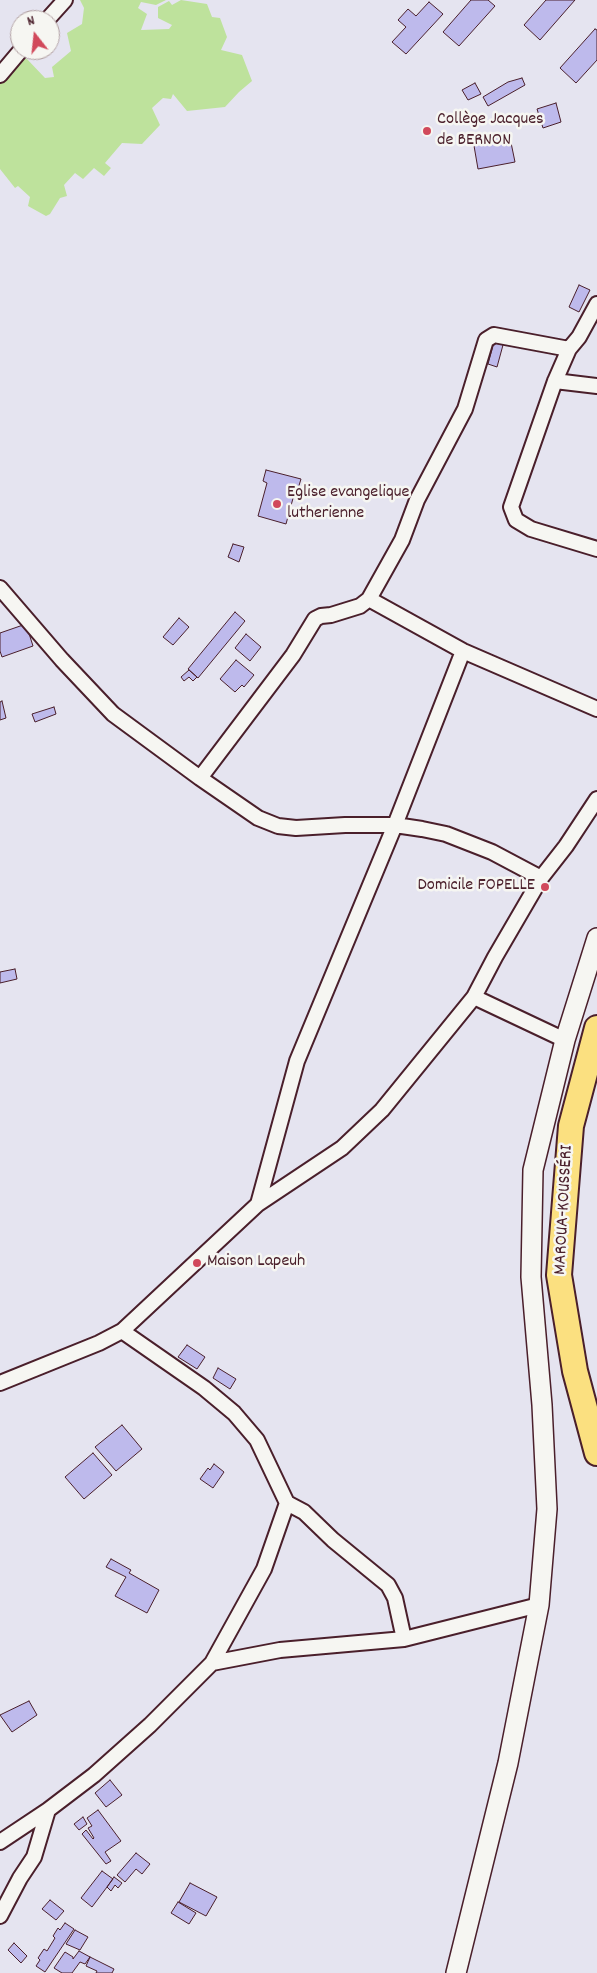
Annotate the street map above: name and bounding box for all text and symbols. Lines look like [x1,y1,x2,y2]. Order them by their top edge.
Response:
north arrow [10,10,60,60]
text: N [25,11,37,32]
place label: Collège Jacques de BERNON [437,110,544,152]
marker: Collège Jacques de BERNON [421,125,433,137]
place label: Eglise evangelique lutherienne [287,483,410,526]
marker: Eglise evangelique lutherienne [271,498,283,510]
place label: Domicile FOPELLE [418,876,535,898]
marker: Domicile FOPELLE [539,881,551,893]
street label: MAROUA-KOUSSÉRI [551,1145,579,1275]
place label: Maison Lapeuh [207,1252,305,1274]
marker: Maison Lapeuh [191,1257,203,1269]

